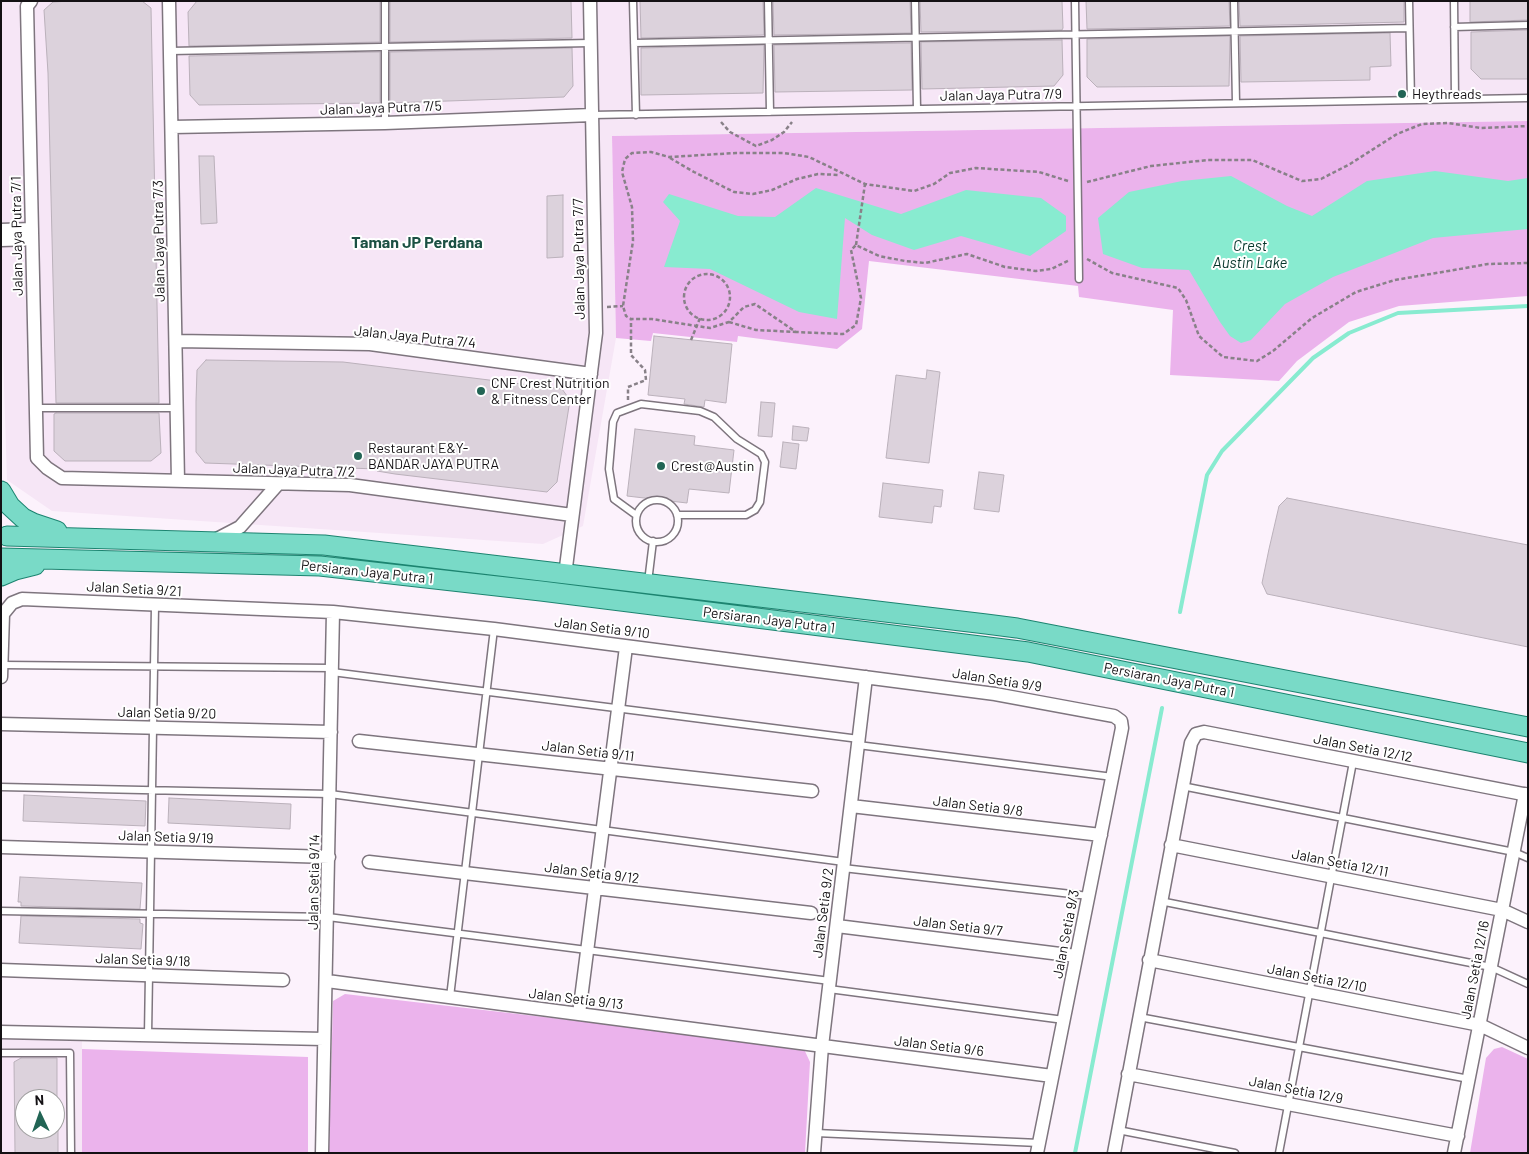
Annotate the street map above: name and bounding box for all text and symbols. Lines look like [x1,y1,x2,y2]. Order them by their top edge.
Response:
street label: Jalan Jaya Putra 7/9 [940,86,1062,104]
place label: Heythreads [1412,86,1481,102]
marker: Heythreads [1396,88,1408,100]
street label: Jalan Jaya Putra 7/5 [320,97,442,119]
street label: Jalan Jaya Putra 7/1 [8,176,26,296]
street label: Jalan Jaya Putra 7/3 [150,180,168,302]
street label: Jalan Jaya Putra 7/7 [570,198,588,320]
district label: Taman JP Perdana [351,233,483,253]
water label: Crest Austin Lake [1213,237,1287,272]
street label: Jalan Jaya Putra 7/4 [353,322,477,352]
place label: CNF Crest Nutrition & Fitness Center [491,375,610,408]
marker: CNF Crest Nutrition & Fitness Center [475,385,487,397]
place label: Restaurant E&Y- BANDAR JAYA PUTRA [368,440,499,472]
marker: Restaurant E&Y- BANDAR JAYA PUTRA [352,450,364,462]
place label: Crest@Austin [671,458,754,474]
street label: Jalan Jaya Putra 7/2 [233,459,355,481]
marker: Crest@Austin [655,460,667,472]
street label: Persiaran Jaya Putra 1 [300,557,434,587]
street label: Jalan Setia 9/21 [86,578,182,600]
street label: Persiaran Jaya Putra 1 [702,604,836,636]
street label: Jalan Setia 9/10 [553,614,651,642]
street label: Persiaran Jaya Putra 1 [1102,659,1236,701]
street label: Jalan Setia 9/9 [951,665,1043,695]
street label: Jalan Setia 9/20 [118,704,216,722]
street label: Jalan Setia 12/12 [1312,730,1414,766]
street label: Jalan Setia 9/11 [541,737,635,765]
street label: Jalan Setia 9/8 [932,792,1024,820]
street label: Jalan Setia 9/19 [118,827,214,847]
street label: Jalan Setia 9/14 [305,834,323,930]
street label: Jalan Setia 12/11 [1290,845,1390,881]
street label: Jalan Setia 9/12 [544,859,640,887]
street label: Jalan Setia 9/2 [809,867,837,959]
street label: Jalan Setia 9/3 [1049,888,1083,980]
street label: Jalan Setia 9/7 [912,912,1004,940]
street label: Jalan Setia 12/16 [1457,919,1493,1021]
street label: Jalan Setia 9/18 [95,950,191,970]
street label: Jalan Setia 12/10 [1266,960,1368,996]
street label: Jalan Setia 9/13 [528,985,624,1013]
street label: Jalan Setia 9/6 [893,1032,985,1060]
street label: Jalan Setia 12/9 [1248,1073,1344,1107]
north arrow [15,1089,65,1139]
text: N [34,1091,44,1108]

